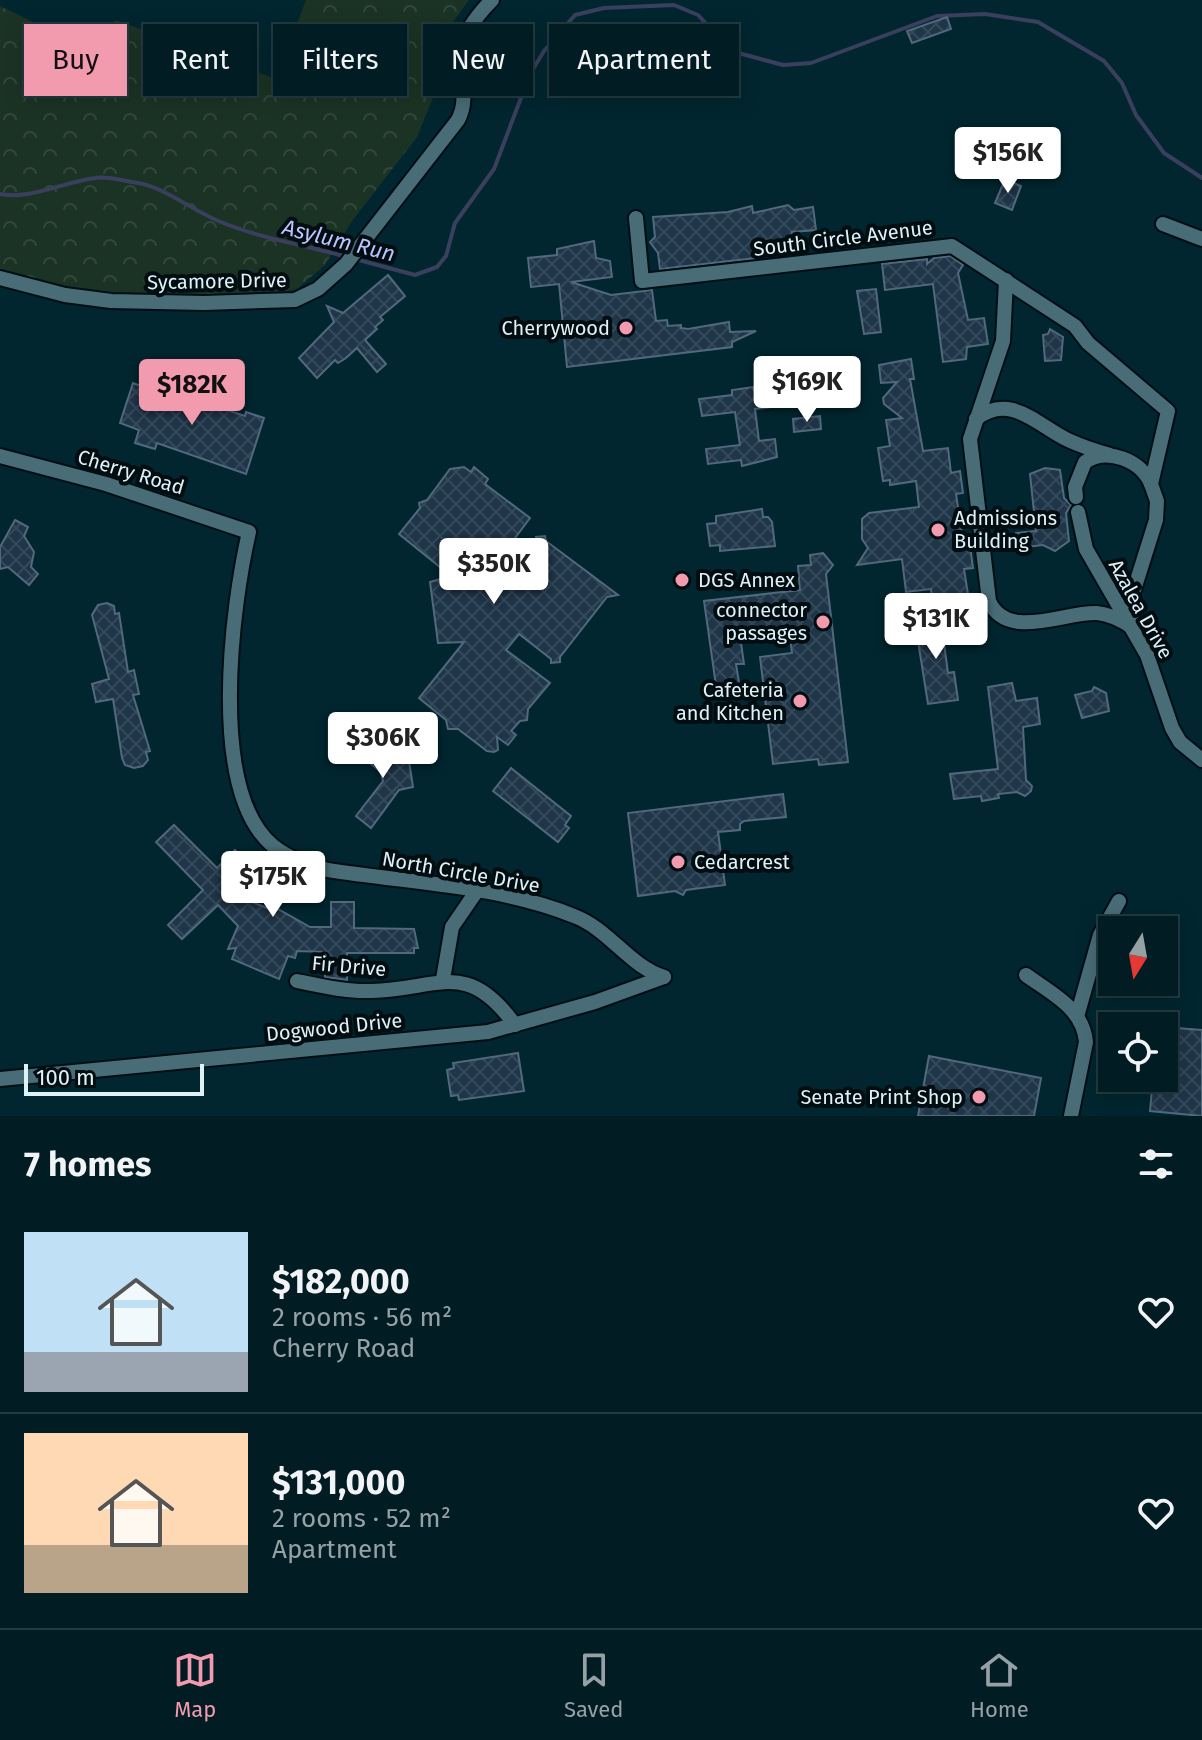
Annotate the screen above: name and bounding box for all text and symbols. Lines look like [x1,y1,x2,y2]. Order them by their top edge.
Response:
chip: Buy [24,24,127,96]
chip: Rent [143,24,257,96]
chip: Filters [273,24,407,96]
chip: New [423,24,533,96]
chip: Apartment [549,24,739,96]
pin: $156K [952,127,1064,195]
text: $156K [973,137,1043,168]
water label: Asylum Run [279,213,398,267]
street label: South Circle Avenue [752,215,934,261]
street label: Sycamore Drive [147,268,287,294]
place label: Cherrywood [501,316,610,340]
marker: Cherrywood [617,319,635,337]
pin: $169K [751,356,863,424]
pin: $182K [136,359,248,427]
text: $169K [772,366,842,397]
text: $182K [157,369,227,400]
street label: Cherry Road [75,444,187,500]
place label: Admissions Building [954,506,1057,553]
marker: Admissions Building [929,521,947,539]
pin: $350K [438,538,550,606]
text: $350K [457,548,531,579]
street label: Azalea Drive [1104,555,1178,663]
place label: DGS Annex [698,568,795,592]
marker: DGS Annex [673,571,691,589]
pin: $131K [880,593,992,661]
place label: connector passages [716,598,807,645]
text: $131K [903,603,969,634]
marker: connector passages [814,613,832,631]
place label: Cafeteria and Kitchen [676,678,784,725]
marker: Cafeteria and Kitchen [791,692,809,710]
pin: $306K [327,712,439,780]
text: $306K [346,722,420,753]
street label: North Circle Drive [380,846,542,898]
place label: Cedarcrest [694,850,791,874]
pin: $175K [217,851,329,919]
marker: Cedarcrest [669,853,687,871]
text: $175K [239,861,307,892]
north arrow [1098,916,1178,996]
map controls [1098,916,1178,1092]
street label: Fir Drive [311,951,387,981]
street label: Dogwood Drive [265,1008,403,1046]
button: locate [1098,1012,1178,1092]
scale bar [24,1060,204,1096]
text: 100 m [36,1064,95,1091]
place label: Senate Print Shop [800,1085,963,1109]
marker: Senate Print Shop [970,1088,988,1106]
icon: filters [1134,1142,1178,1186]
text: 7 homes [24,1144,151,1185]
text: $182,000 [272,1261,410,1302]
icon: home [88,1264,184,1360]
icon: heart [1134,1290,1178,1334]
text: 2 rooms · 56 m² [272,1302,452,1333]
text: Cherry Road [272,1333,415,1364]
text: $131,000 [272,1462,405,1503]
icon: home [88,1465,184,1561]
icon: heart [1134,1491,1178,1535]
text: 2 rooms · 52 m² [272,1503,451,1534]
text: Apartment [272,1534,397,1565]
tab: Map [173,1648,217,1723]
tab: Saved [564,1648,623,1723]
tab: Home [970,1648,1029,1723]

